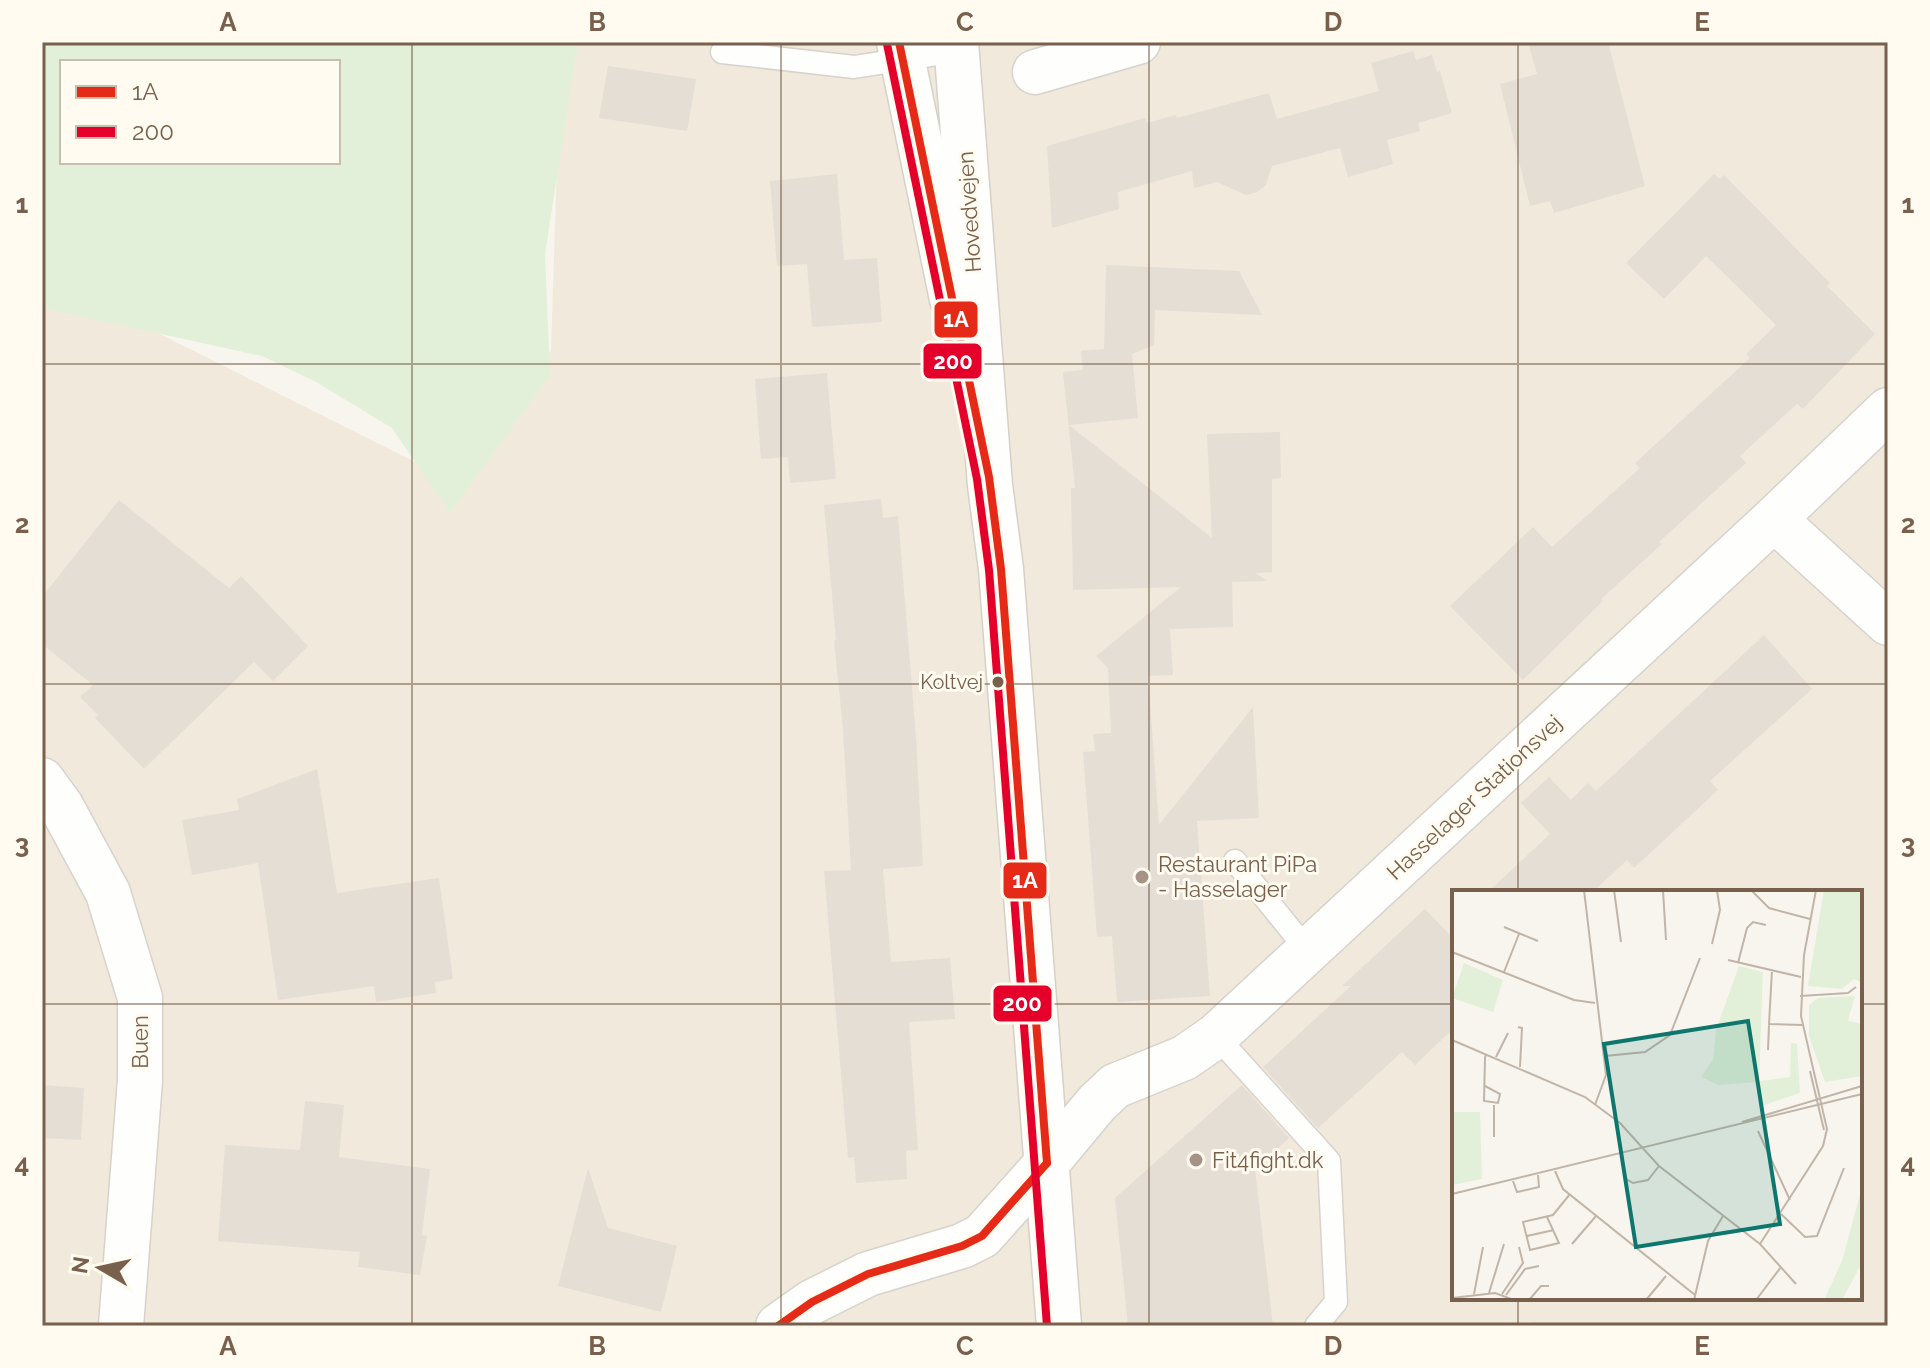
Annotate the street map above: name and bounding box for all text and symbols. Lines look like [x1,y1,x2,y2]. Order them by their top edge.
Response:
text: A [219,7,237,37]
text: B [588,7,606,37]
text: C [956,7,974,37]
text: D [1324,7,1342,37]
text: E [1694,7,1710,37]
legend [60,60,340,164]
text: 1A [132,77,159,106]
text: 200 [132,117,174,146]
street label: Hovedvejen [952,150,986,274]
text: 1 [16,189,29,219]
text: 1 [1902,189,1915,219]
line badge: 1A [933,300,979,339]
text: 1A [943,306,969,332]
line badge: 200 [922,342,983,380]
text: 200 [933,348,973,374]
text: 2 [15,509,29,539]
text: 2 [1901,509,1915,539]
place label: Koltvej [920,670,983,694]
marker: Koltvej [990,674,1006,690]
street label: Hasselager Stationsvej [1381,709,1567,885]
text: 3 [15,829,29,859]
text: 3 [1901,829,1915,859]
place label: Restaurant PiPa - Hasselager [1158,851,1317,902]
line badge: 1A [1002,861,1048,900]
text: 1A [1012,867,1038,893]
marker: Restaurant PiPa - Hasselager [1133,868,1151,886]
inset map [1452,890,1862,1300]
line badge: 200 [992,984,1053,1023]
text: 200 [1002,990,1042,1016]
street label: Buen [127,1015,153,1069]
place label: Fit4fight.dk [1212,1147,1324,1173]
text: 4 [15,1149,29,1179]
text: 4 [1901,1149,1915,1179]
marker: Fit4fight.dk [1187,1151,1205,1169]
north arrow [60,1228,140,1308]
text: N [66,1255,94,1275]
text: A [219,1331,237,1361]
text: B [588,1331,606,1361]
text: C [956,1331,974,1361]
text: D [1324,1331,1342,1361]
text: E [1694,1331,1710,1361]

